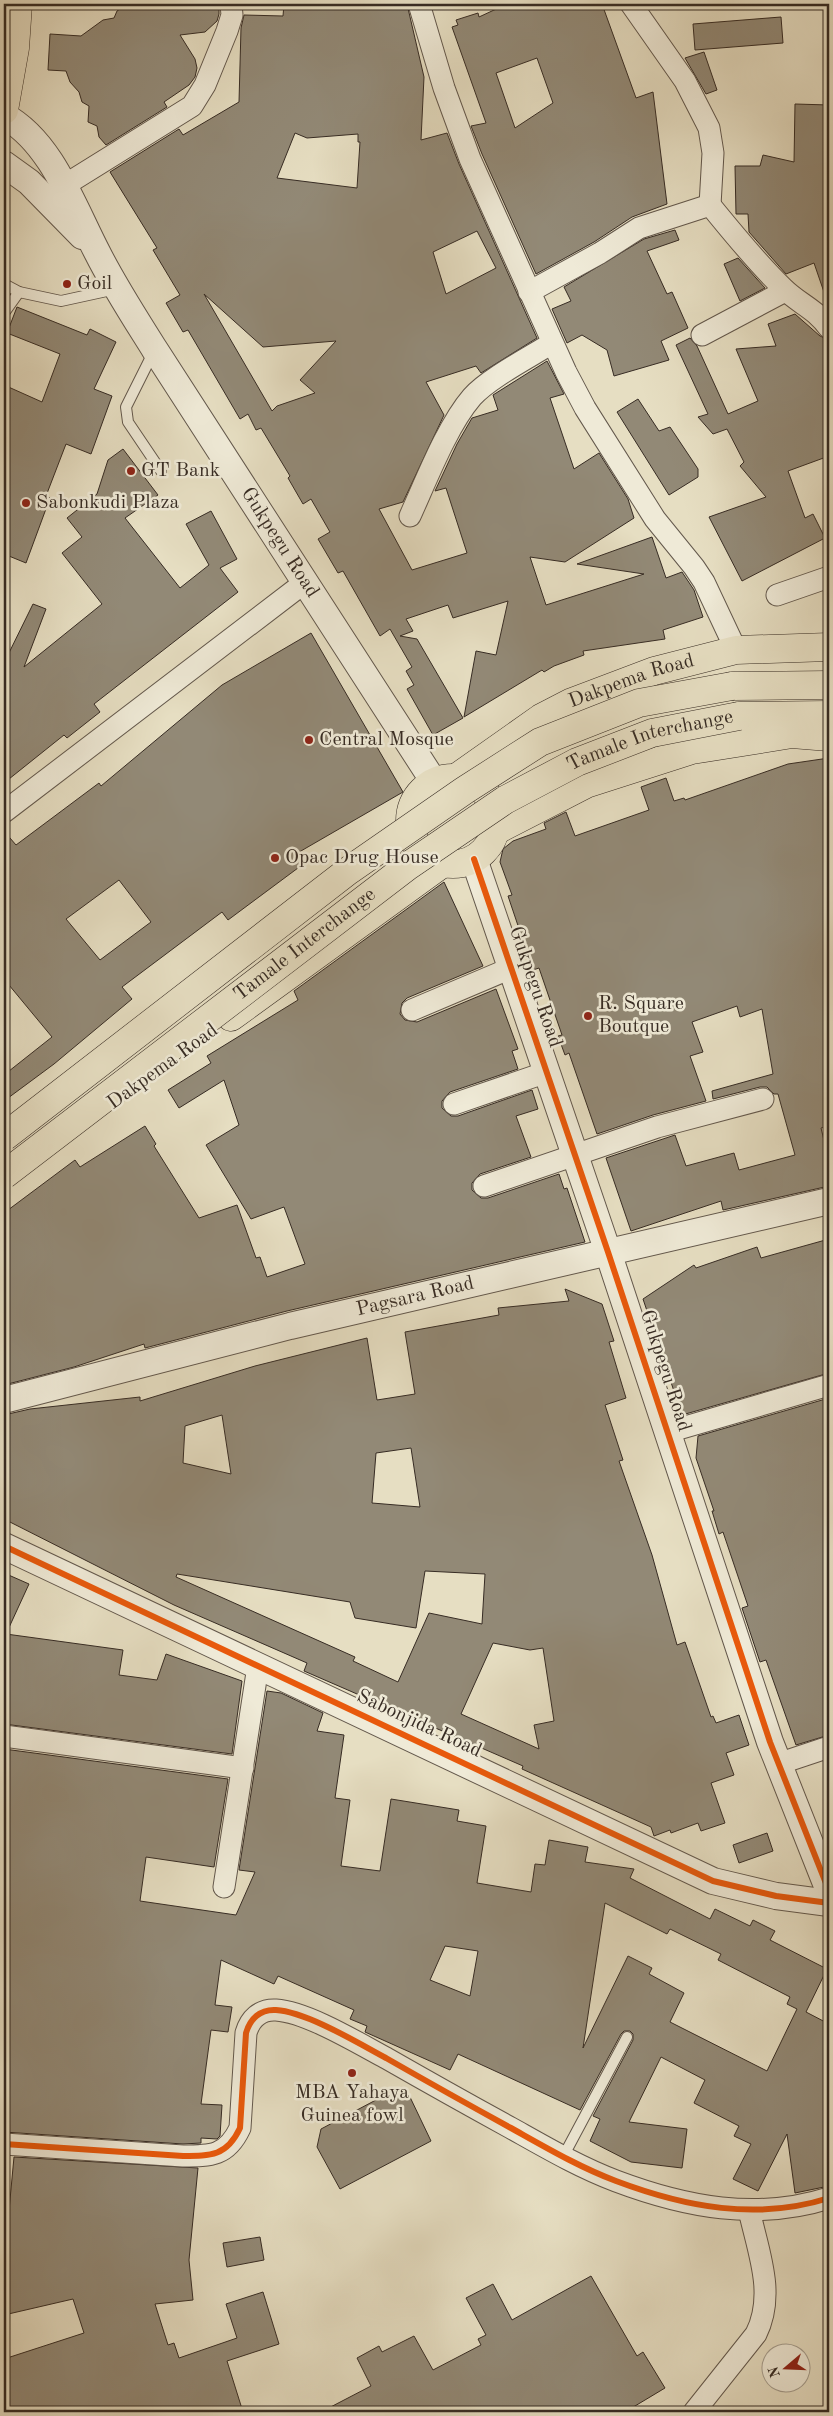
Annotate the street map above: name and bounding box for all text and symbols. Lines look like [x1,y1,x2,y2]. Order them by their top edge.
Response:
place label: Goil [77,274,112,294]
marker: Goil [61,278,73,290]
place label: GT Bank [141,461,220,481]
marker: GT Bank [125,465,137,477]
street label: Gukpegu Road [237,484,322,602]
place label: Sabonkudi Plaza [36,493,179,513]
marker: Sabonkudi Plaza [20,497,32,509]
street label: Dakpema Road [566,651,696,712]
street label: Tamale Interchange [564,707,735,775]
place label: Central Mosque [319,730,454,750]
marker: Central Mosque [303,734,315,746]
place label: Opac Drug House [285,848,439,868]
marker: Opac Drug House [269,852,281,864]
street label: Tamale Interchange [230,884,380,1005]
street label: Gukpegu Road [505,924,565,1050]
place label: R. Square Boutque [598,994,684,1037]
marker: R. Square Boutque [582,1010,594,1022]
street label: Dakpema Road [104,1020,222,1114]
street label: Pagsara Road [354,1274,476,1320]
street label: Gukpegu Road [636,1308,694,1434]
street label: Sabonjida Road [353,1686,485,1762]
marker: MBA Yahaya Guinea fowl [346,2067,358,2079]
place label: MBA Yahaya Guinea fowl [295,2083,409,2126]
north arrow [760,2344,810,2394]
text: N [766,2364,783,2379]

